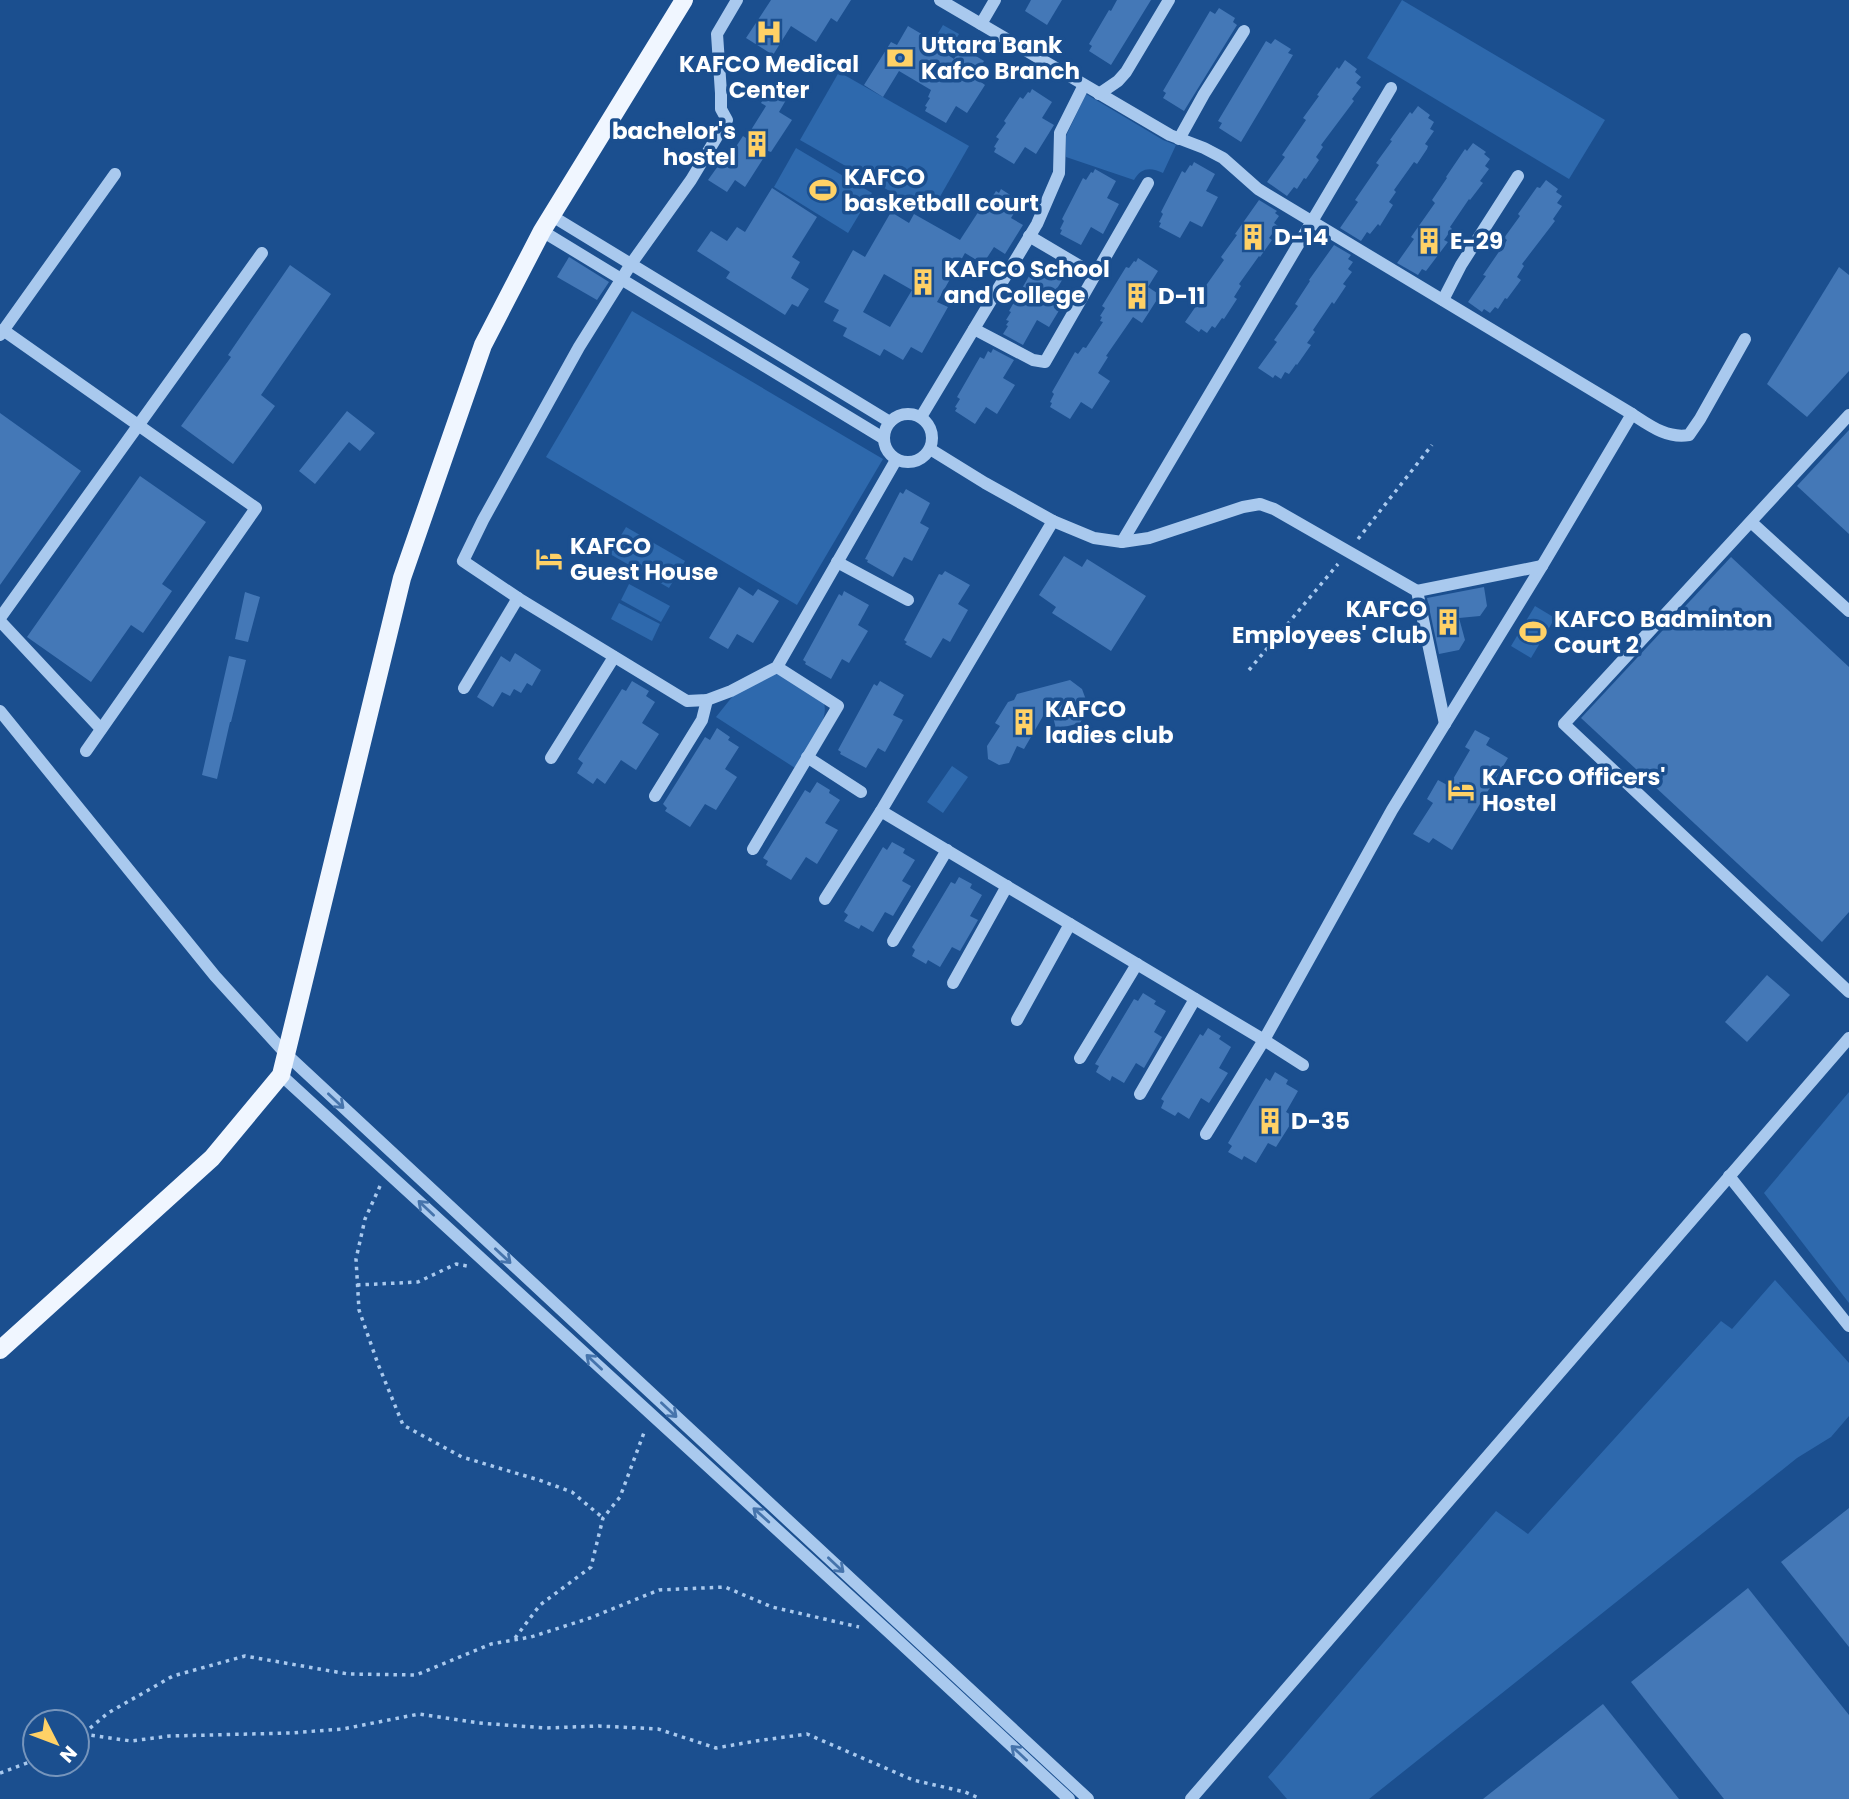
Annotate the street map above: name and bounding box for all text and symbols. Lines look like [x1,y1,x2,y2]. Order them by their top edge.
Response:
hospital icon: KAFCO Medical Center [754,17,784,47]
place label: Uttara Bank Kafco Branch [921,29,1080,87]
bank icon: Uttara Bank Kafco Branch [885,43,915,73]
place label: KAFCO Medical Center [679,48,859,106]
place label: bachelor's hostel [612,115,736,173]
building icon: bachelor's hostel [742,129,772,159]
place label: KAFCO basketball court [844,161,1039,219]
sports icon: KAFCO basketball court [808,175,838,205]
place label: D-14 [1274,221,1328,253]
building icon: D-14 [1238,222,1268,252]
place label: E-29 [1450,225,1503,257]
building icon: E-29 [1414,226,1444,256]
place label: KAFCO School and College [944,253,1110,311]
building icon: KAFCO School and College [908,267,938,297]
place label: D-11 [1158,280,1205,312]
building icon: D-11 [1122,281,1152,311]
place label: KAFCO Guest House [570,530,718,588]
hotel icon: KAFCO Guest House [534,544,564,574]
place label: KAFCO Employees' Club [1232,593,1427,651]
place label: KAFCO Badminton Court 2 [1554,603,1773,661]
building icon: KAFCO Employees' Club [1433,607,1463,637]
sports icon: KAFCO Badminton Court 2 [1518,617,1548,647]
place label: KAFCO ladies club [1045,693,1174,751]
building icon: KAFCO ladies club [1009,707,1039,737]
place label: KAFCO Officers' Hostel [1482,761,1665,819]
hotel icon: KAFCO Officers' Hostel [1446,775,1476,805]
one-way arrow [327,1092,344,1109]
place label: D-35 [1291,1105,1350,1137]
building icon: D-35 [1255,1106,1285,1136]
one-way arrow [417,1200,435,1216]
one-way arrow [494,1247,511,1264]
one-way arrow [585,1354,603,1370]
one-way arrow [660,1402,677,1419]
one-way arrow [753,1507,770,1524]
one-way arrow [827,1557,844,1574]
north arrow [21,1708,91,1778]
text: N [53,1740,83,1768]
one-way arrow [1011,1744,1028,1761]

